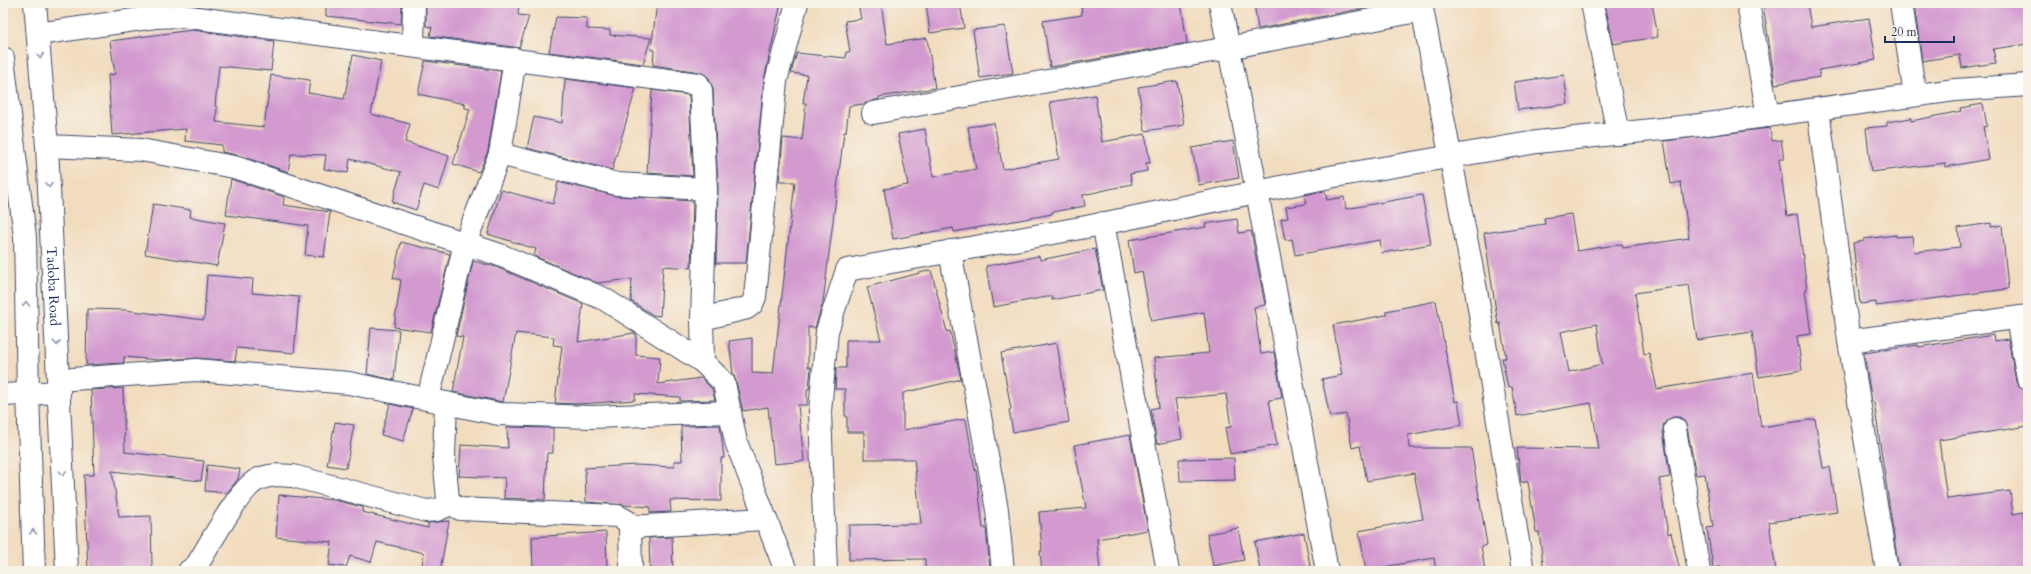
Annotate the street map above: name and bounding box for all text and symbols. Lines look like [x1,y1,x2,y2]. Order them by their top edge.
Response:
scale bar [1885,18,1954,44]
text: 20 m [1891,24,1918,40]
one-way arrow [35,53,44,59]
one-way arrow [45,182,54,188]
street label: Tadoba Road [42,246,65,327]
one-way arrow [22,301,30,307]
one-way arrow [52,340,61,346]
one-way arrow [58,470,67,476]
one-way arrow [29,529,37,535]

